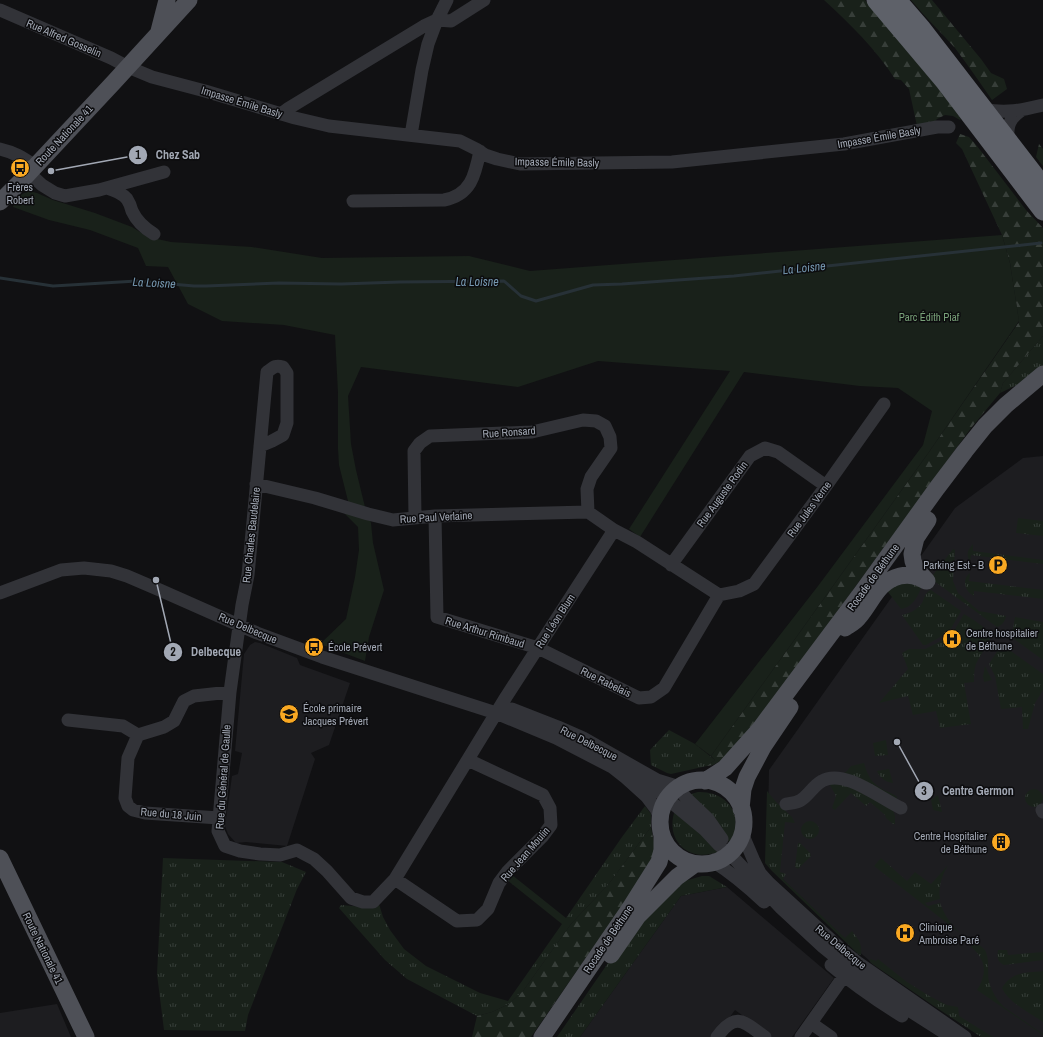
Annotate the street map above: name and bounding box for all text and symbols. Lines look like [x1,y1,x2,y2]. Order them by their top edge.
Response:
street label: Rue Alfred Gosselin [24,16,104,60]
street label: Impasse Émile Basly [200,83,285,121]
street label: Route Nationale 41 [32,102,96,168]
street label: Impasse Émile Basly [836,123,922,151]
callout: Chez Sab [128,143,208,167]
text: 1 [135,147,141,163]
text: Chez Sab [156,147,200,163]
street label: Impasse Émile Basly [515,154,600,170]
bus stop icon: Frères Robert [9,157,31,179]
place label: Frères Robert [6,180,34,207]
water label: La Loisne [782,258,827,278]
water label: La Loisne [132,274,177,292]
water label: La Loisne [455,274,499,290]
park label: Parc Édith Piaf [899,310,960,324]
street label: Rue Ronsard [482,423,536,441]
street label: Rue Auguste Rodin [693,458,751,530]
street label: Rue Jules Verne [784,478,834,540]
street label: Rue Charles Baudelaire [239,486,263,584]
street label: Rue Paul Verlaine [399,508,473,526]
street label: Rocade de Béthune [844,541,902,613]
parking icon: Parking Est - B [987,554,1009,576]
place label: Parking Est - B [923,558,984,572]
street label: Rue Léon Blum [532,591,578,651]
street label: Rue Delbecque [217,609,279,647]
street label: Rue Arthur Rimbaud [444,613,526,651]
place label: Centre hospitalier de Béthune [966,626,1038,653]
hospital icon: Centre hospitalier de Béthune [941,628,963,650]
bus stop icon: École Prévert [303,636,325,658]
callout: Delbecque [163,640,249,664]
place label: École Prévert [328,640,383,654]
text: 2 [170,644,176,660]
text: Delbecque [191,644,241,660]
street label: Rue Rabelais [578,664,634,700]
place label: École primaire Jacques Prévert [303,701,369,728]
school or university icon: École primaire Jacques Prévert [278,703,300,725]
street label: Rue Delbecque [558,723,620,763]
street label: Rue du Général de Gaulle [212,724,234,830]
callout: Centre Germon [914,779,1022,803]
text: 3 [921,783,927,799]
text: Centre Germon [942,783,1014,799]
street label: Rue du 18 Juin [140,804,202,824]
street label: Rue Jean Moulin [497,824,553,884]
place label: Centre Hospitalier de Béthune [914,829,987,856]
building icon: Centre Hospitalier de Béthune [990,831,1012,853]
street label: Rocade de Béthune [580,902,636,976]
street label: Route Nationale 41 [20,910,66,986]
place label: Clinique Ambroise Paré [918,920,979,947]
street label: Rue Delbecque [813,922,869,972]
hospital icon: Clinique Ambroise Paré [894,922,916,944]

